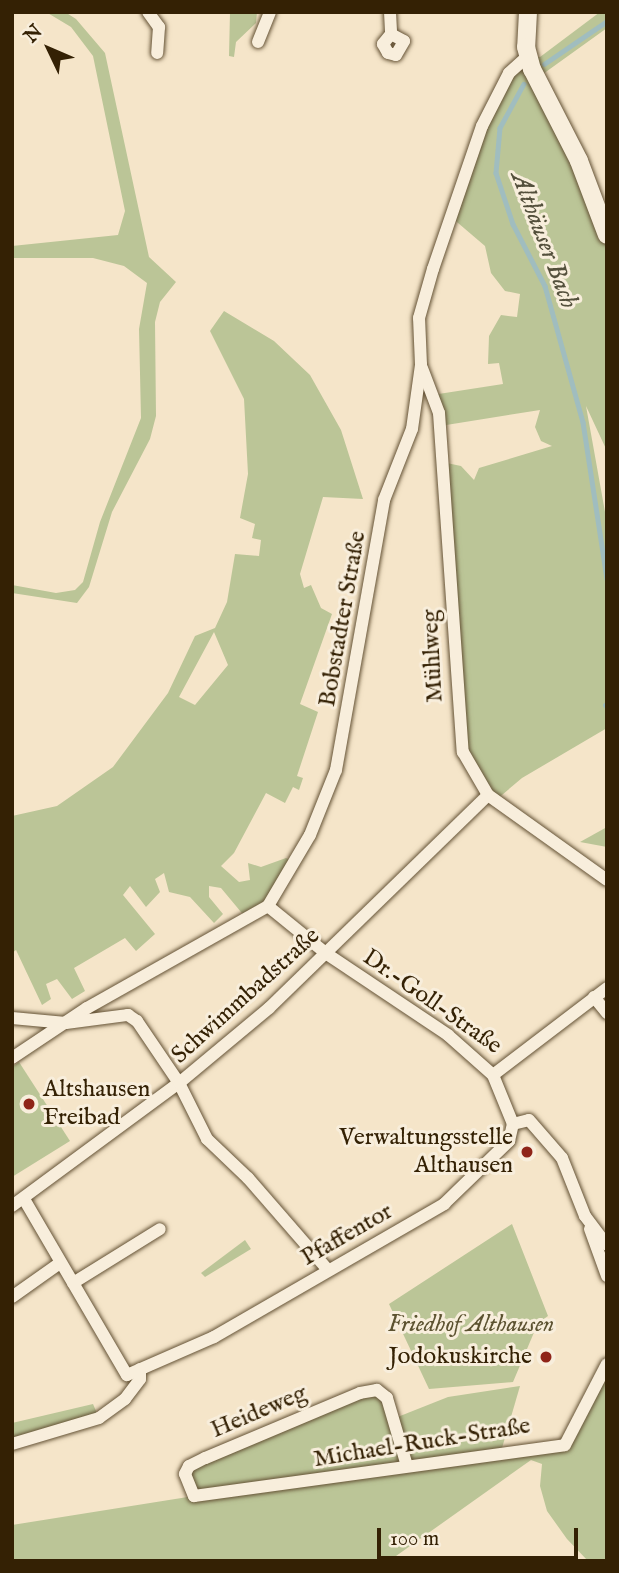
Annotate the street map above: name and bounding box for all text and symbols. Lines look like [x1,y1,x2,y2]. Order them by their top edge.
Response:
north arrow [14,14,84,84]
text: N [20,20,48,49]
water label: Althäuser Bach [504,167,584,313]
street label: Bobstadter Straße [313,529,373,709]
street label: Mühlweg [416,609,450,703]
street label: Schwimmbadstraße [166,922,326,1070]
street label: Dr.-Goll-Straße [357,943,507,1061]
place label: Altshausen Freibad [43,1076,150,1132]
marker: Altshausen Freibad [21,1096,37,1112]
place label: Verwaltungsstelle Althausen [339,1124,513,1180]
marker: Verwaltungsstelle Althausen [519,1144,535,1160]
street label: Pfaffentor [296,1197,398,1273]
park label: Friedhof Althausen [388,1311,554,1339]
place label: Jodokuskirche [388,1343,532,1371]
marker: Jodokuskirche [538,1349,554,1365]
street label: Heideweg [207,1379,311,1445]
street label: Michael-Ruck-Straße [312,1412,532,1474]
scale bar [381,1514,582,1558]
text: 100 m [390,1526,439,1553]

